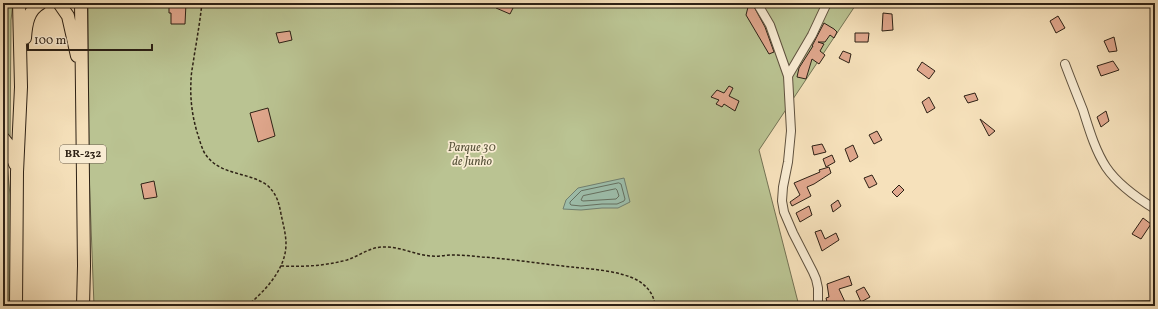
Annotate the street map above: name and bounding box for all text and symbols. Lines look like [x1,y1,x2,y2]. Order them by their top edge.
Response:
scale bar [28,26,152,52]
text: 100 m [34,33,67,49]
park label: Parque 30 de Junho [448,140,497,170]
road number: BR-232 [60,145,106,163]

